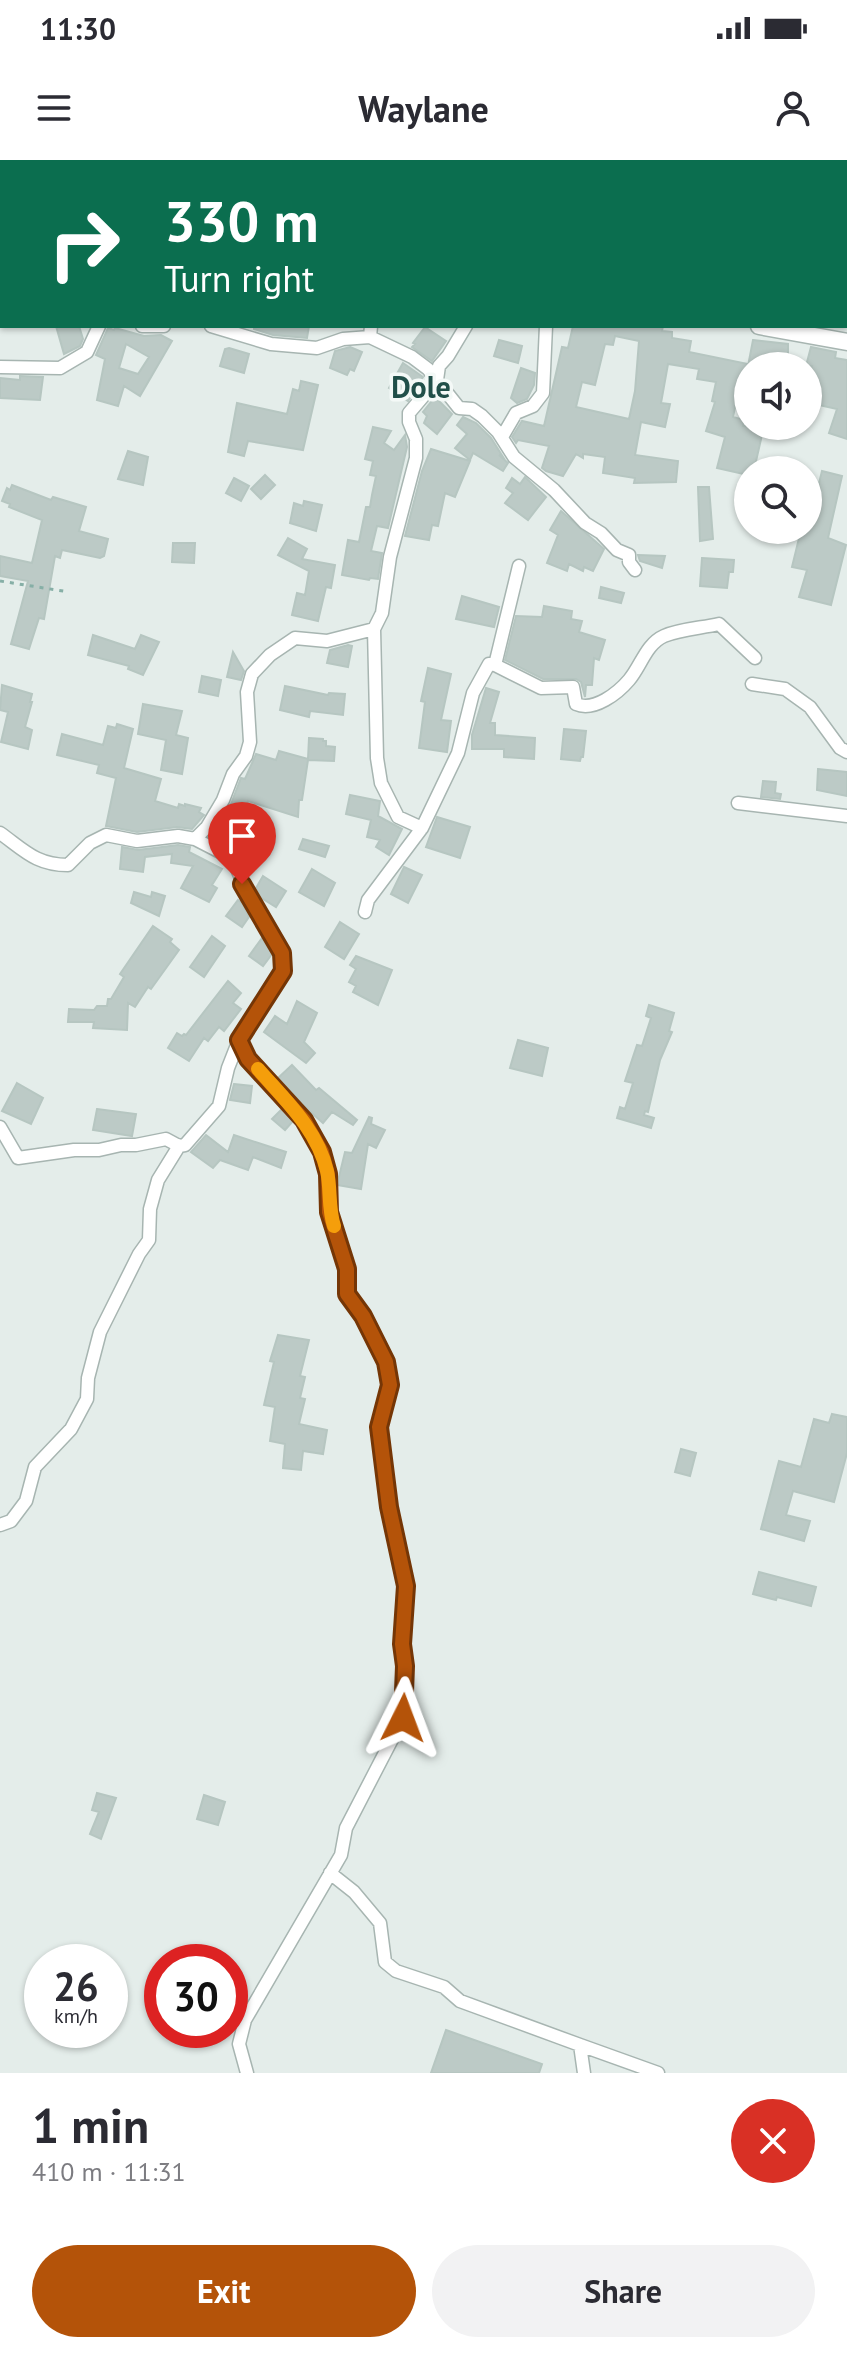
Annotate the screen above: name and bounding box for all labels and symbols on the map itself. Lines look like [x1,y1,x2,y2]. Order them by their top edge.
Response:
district label: Dole [391,367,451,406]
pin [208,802,276,884]
position arrow [361,1676,445,1760]
speed limit sign: 30 [144,1944,248,2048]

